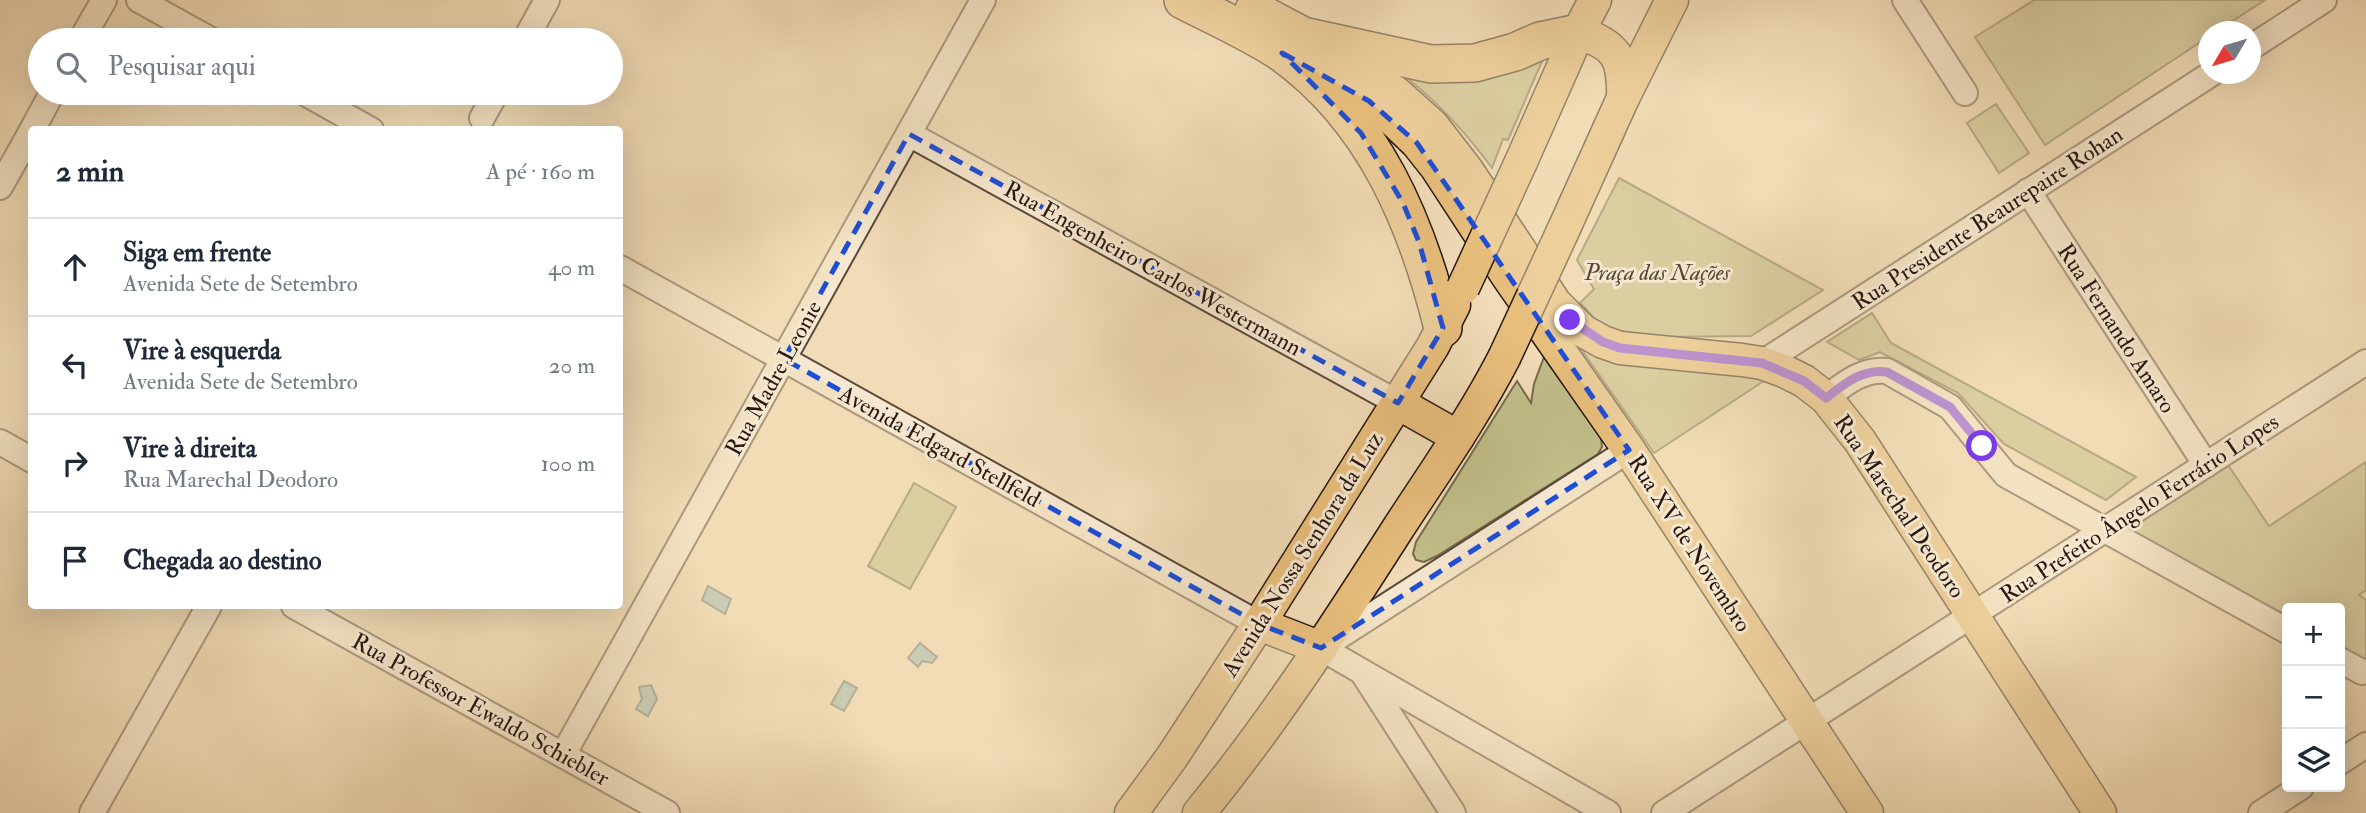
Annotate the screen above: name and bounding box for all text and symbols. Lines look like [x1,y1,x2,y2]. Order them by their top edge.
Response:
north arrow [2198,21,2261,84]
search box [28,28,623,105]
icon: search [52,48,90,86]
text: Pesquisar aqui [108,51,256,83]
street label: Rua Presidente Beaurepaire Rohan [1846,120,2129,318]
text: 2 min [56,153,124,190]
text: A pé · 160 m [486,157,595,186]
street label: Rua Engenheiro Carlos Westermann [999,174,1307,363]
text: Siga em frente [123,237,271,269]
street label: Rua Fernando Amaro [2051,238,2182,418]
icon: ahead [56,248,94,286]
text: 40 m [548,253,595,282]
park label: Praça das Nações [1583,258,1731,287]
text: Avenida Sete de Setembro [123,269,358,298]
street label: Rua Madre Leonie [719,295,828,461]
route end [1554,304,1585,335]
text: Vire à esquerda [123,335,281,367]
icon: left [56,346,94,384]
text: 20 m [549,351,595,380]
text: Avenida Sete de Setembro [123,367,358,396]
street label: Avenida Edgard Stellfeld [833,379,1046,514]
street label: Rua Prefeito Ângelo Ferrário Lopes [1994,407,2285,610]
street label: Rua Marechal Deodoro [1827,409,1972,604]
street label: Avenida Nossa Senhora da Luz [1214,426,1390,683]
route start [1966,430,1997,461]
text: Vire à direita [123,433,256,465]
icon: right [56,444,94,482]
text: 100 m [541,449,595,478]
street label: Rua XV de Novembro [1621,449,1758,637]
text: Rua Marechal Deodoro [123,465,338,494]
icon: arrive [56,542,94,580]
text: Chegada ao destino [123,545,321,577]
map controls [2282,603,2345,792]
button: + [2282,603,2345,666]
street label: Rua Professor Ewaldo Schiebler [347,626,615,793]
button: − [2282,666,2345,729]
button: layers [2282,729,2345,792]

